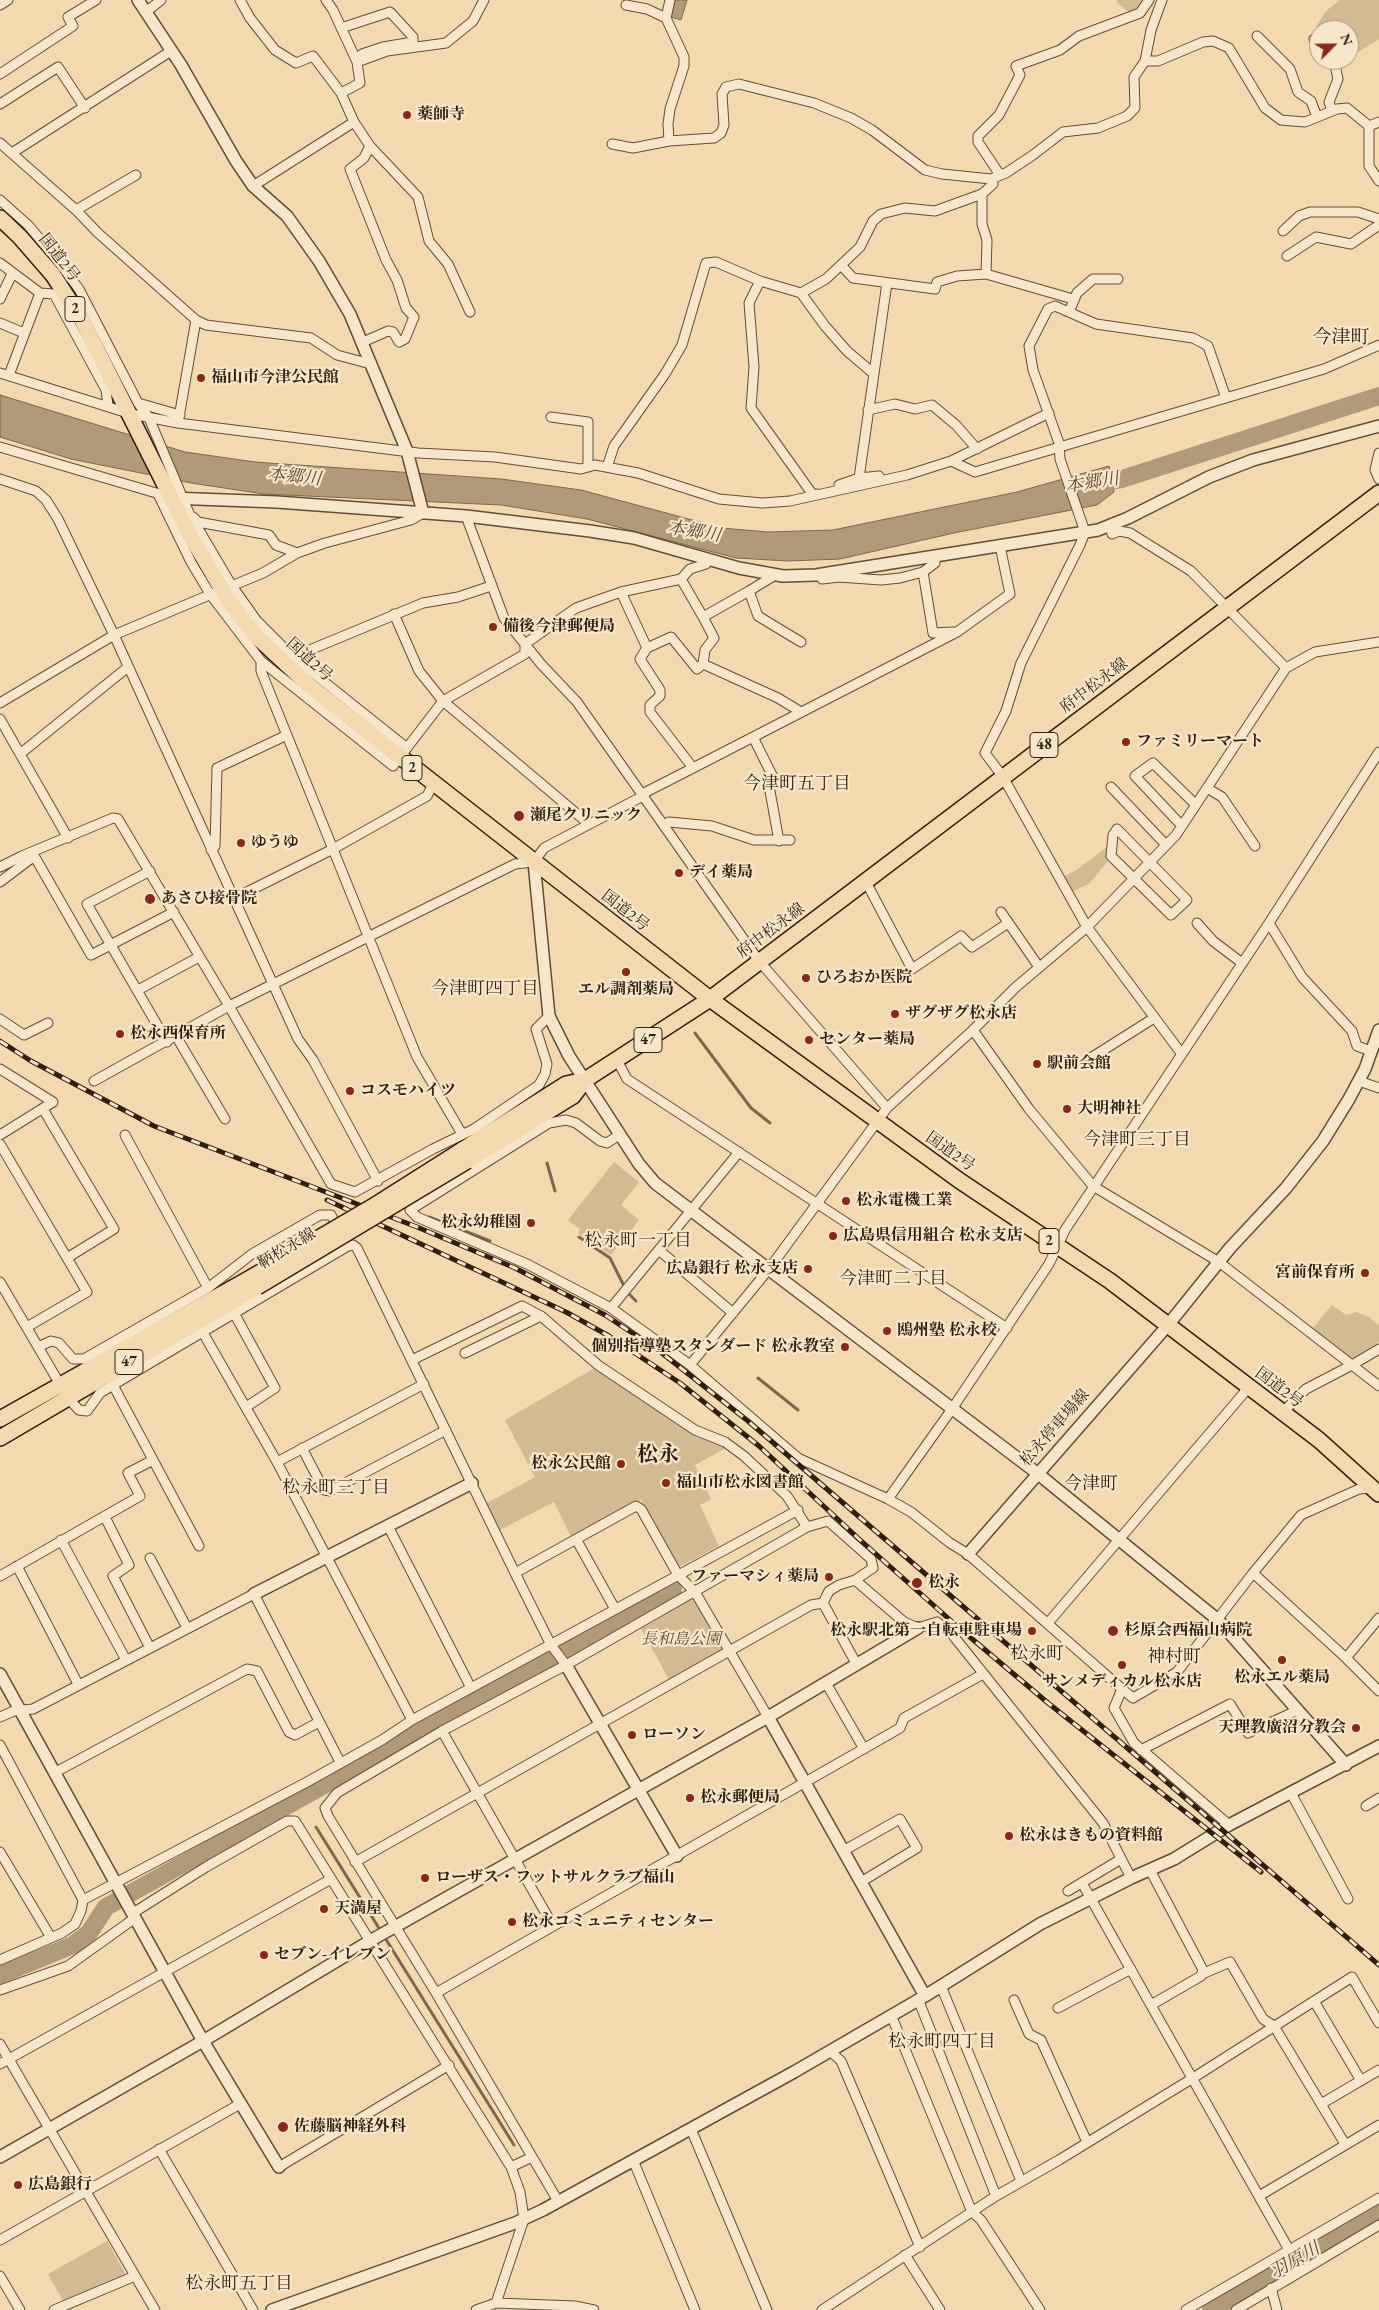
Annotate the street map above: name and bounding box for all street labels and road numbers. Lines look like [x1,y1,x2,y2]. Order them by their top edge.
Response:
street label: 国道2号 [34,230,84,286]
road number: 2 [65,296,85,322]
street label: 国道2号 [282,634,336,686]
street label: 府中松永線 [1056,654,1132,718]
road number: 48 [1030,732,1058,758]
road number: 2 [402,756,422,780]
street label: 国道2号 [597,886,653,936]
street label: 府中松永線 [733,899,809,963]
road number: 47 [634,1028,662,1052]
street label: 国道2号 [922,1128,978,1176]
street label: 鞆松永線 [255,1224,319,1274]
road number: 2 [1039,1228,1059,1254]
road number: 47 [115,1350,143,1374]
street label: 国道2号 [1251,1364,1307,1412]
street label: 松永停車場線 [1016,1385,1094,1471]

